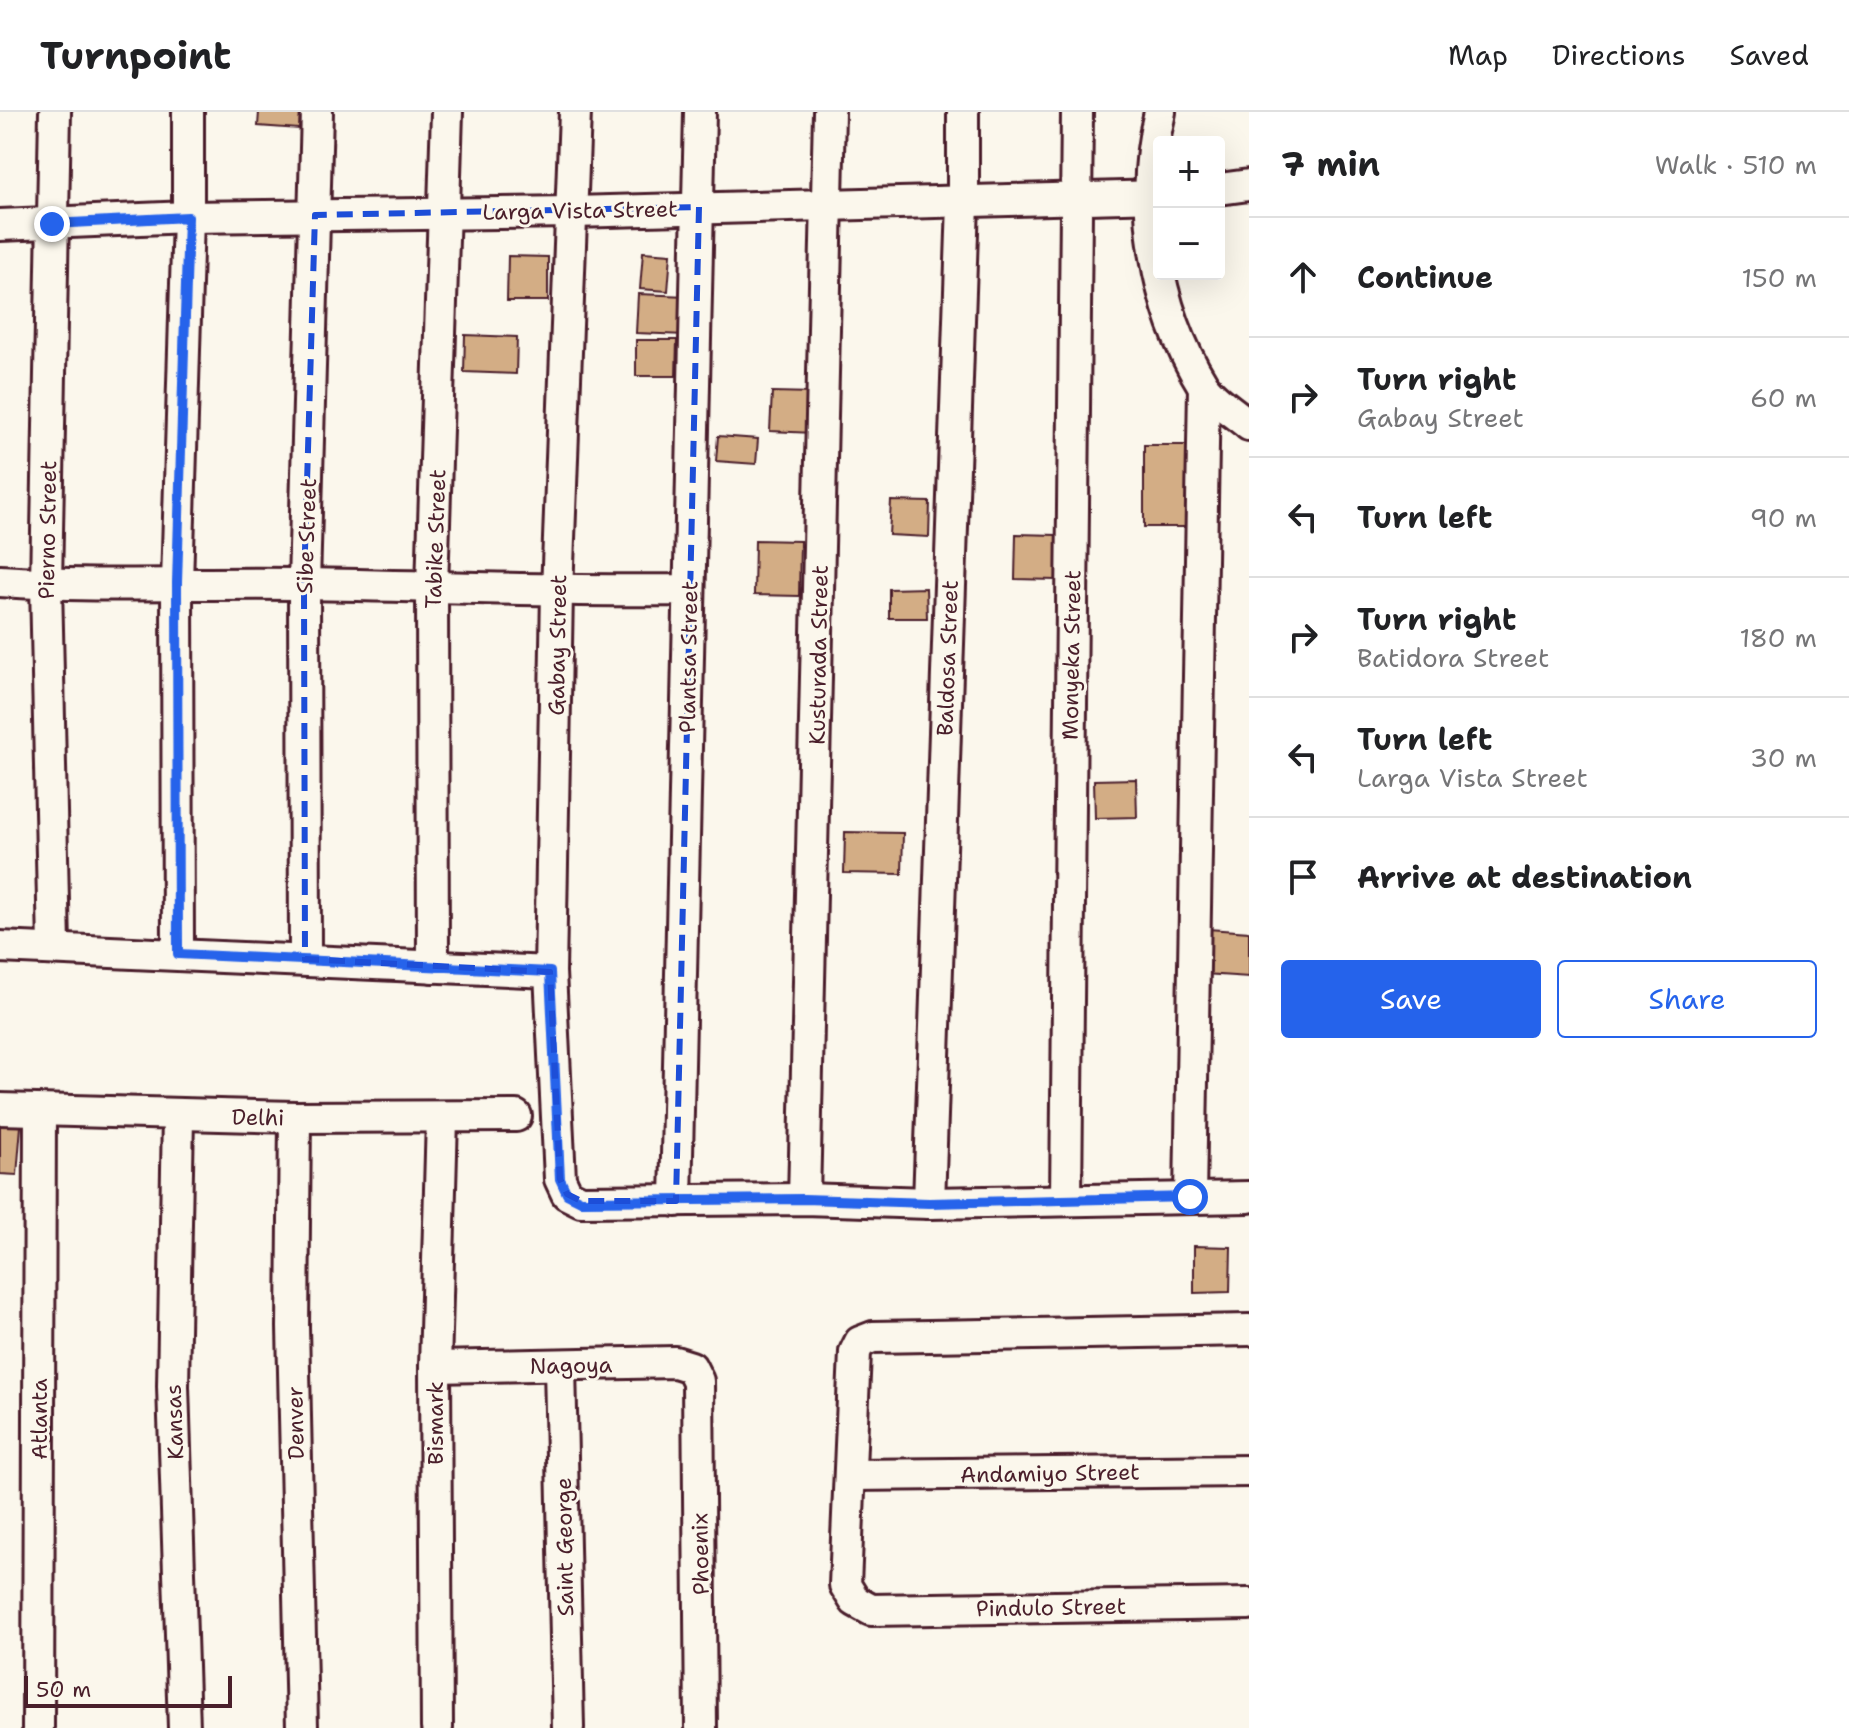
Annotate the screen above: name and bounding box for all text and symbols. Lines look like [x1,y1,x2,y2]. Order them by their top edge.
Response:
text: Turnpoint [40,30,231,81]
text: Map [1448,36,1508,74]
text: Directions [1552,36,1686,74]
text: Saved [1730,36,1809,74]
map controls [1153,136,1225,280]
button: + [1153,136,1225,208]
text: 7 min [1281,141,1380,187]
text: Walk · 510 m [1655,147,1817,182]
street label: Larga Vista Street [482,194,678,227]
route end [34,206,70,242]
button: − [1153,208,1225,280]
icon: ahead [1281,255,1325,299]
text: Continue [1357,257,1493,298]
text: 150 m [1741,260,1817,295]
text: Turn right [1357,359,1516,400]
icon: right [1281,375,1325,419]
text: 60 m [1750,380,1817,415]
text: Gabay Street [1357,400,1524,435]
street label: Pierno Street [32,460,63,600]
street label: Tabike Street [419,469,452,609]
street label: Sibe Street [290,478,323,594]
icon: left [1281,495,1325,539]
text: Turn left [1357,497,1492,538]
text: 90 m [1750,500,1817,535]
street label: Kusturada Street [802,565,835,745]
street label: Monyeka Street [1056,570,1087,740]
street label: Gabay Street [542,574,573,716]
street label: Baldosa Street [930,580,965,736]
street label: Plantsa Street [673,581,704,733]
text: Turn right [1357,599,1516,640]
icon: right [1281,615,1325,659]
text: 180 m [1739,620,1817,655]
text: Batidora Street [1357,640,1549,675]
text: Turn left [1357,719,1492,760]
icon: left [1281,735,1325,779]
text: 30 m [1750,740,1817,775]
text: Larga Vista Street [1357,760,1588,795]
icon: arrive [1281,855,1325,899]
text: Arrive at destination [1357,857,1692,898]
button: Save [1281,960,1541,1038]
button: Share [1557,960,1817,1038]
street label: Delhi [231,1103,285,1132]
route start [1172,1179,1208,1215]
street label: Nagoya [529,1350,613,1381]
street label: Atlanta [25,1378,54,1460]
street label: Bismark [421,1381,450,1465]
street label: Kansas [159,1384,190,1460]
street label: Denver [280,1386,311,1460]
street label: Andamiyo Street [960,1457,1140,1490]
street label: Saint George [549,1477,580,1617]
street label: Phoenix [685,1513,716,1595]
street label: Pindulo Street [976,1592,1126,1623]
scale bar [24,1672,232,1708]
text: 50 m [36,1675,91,1704]

